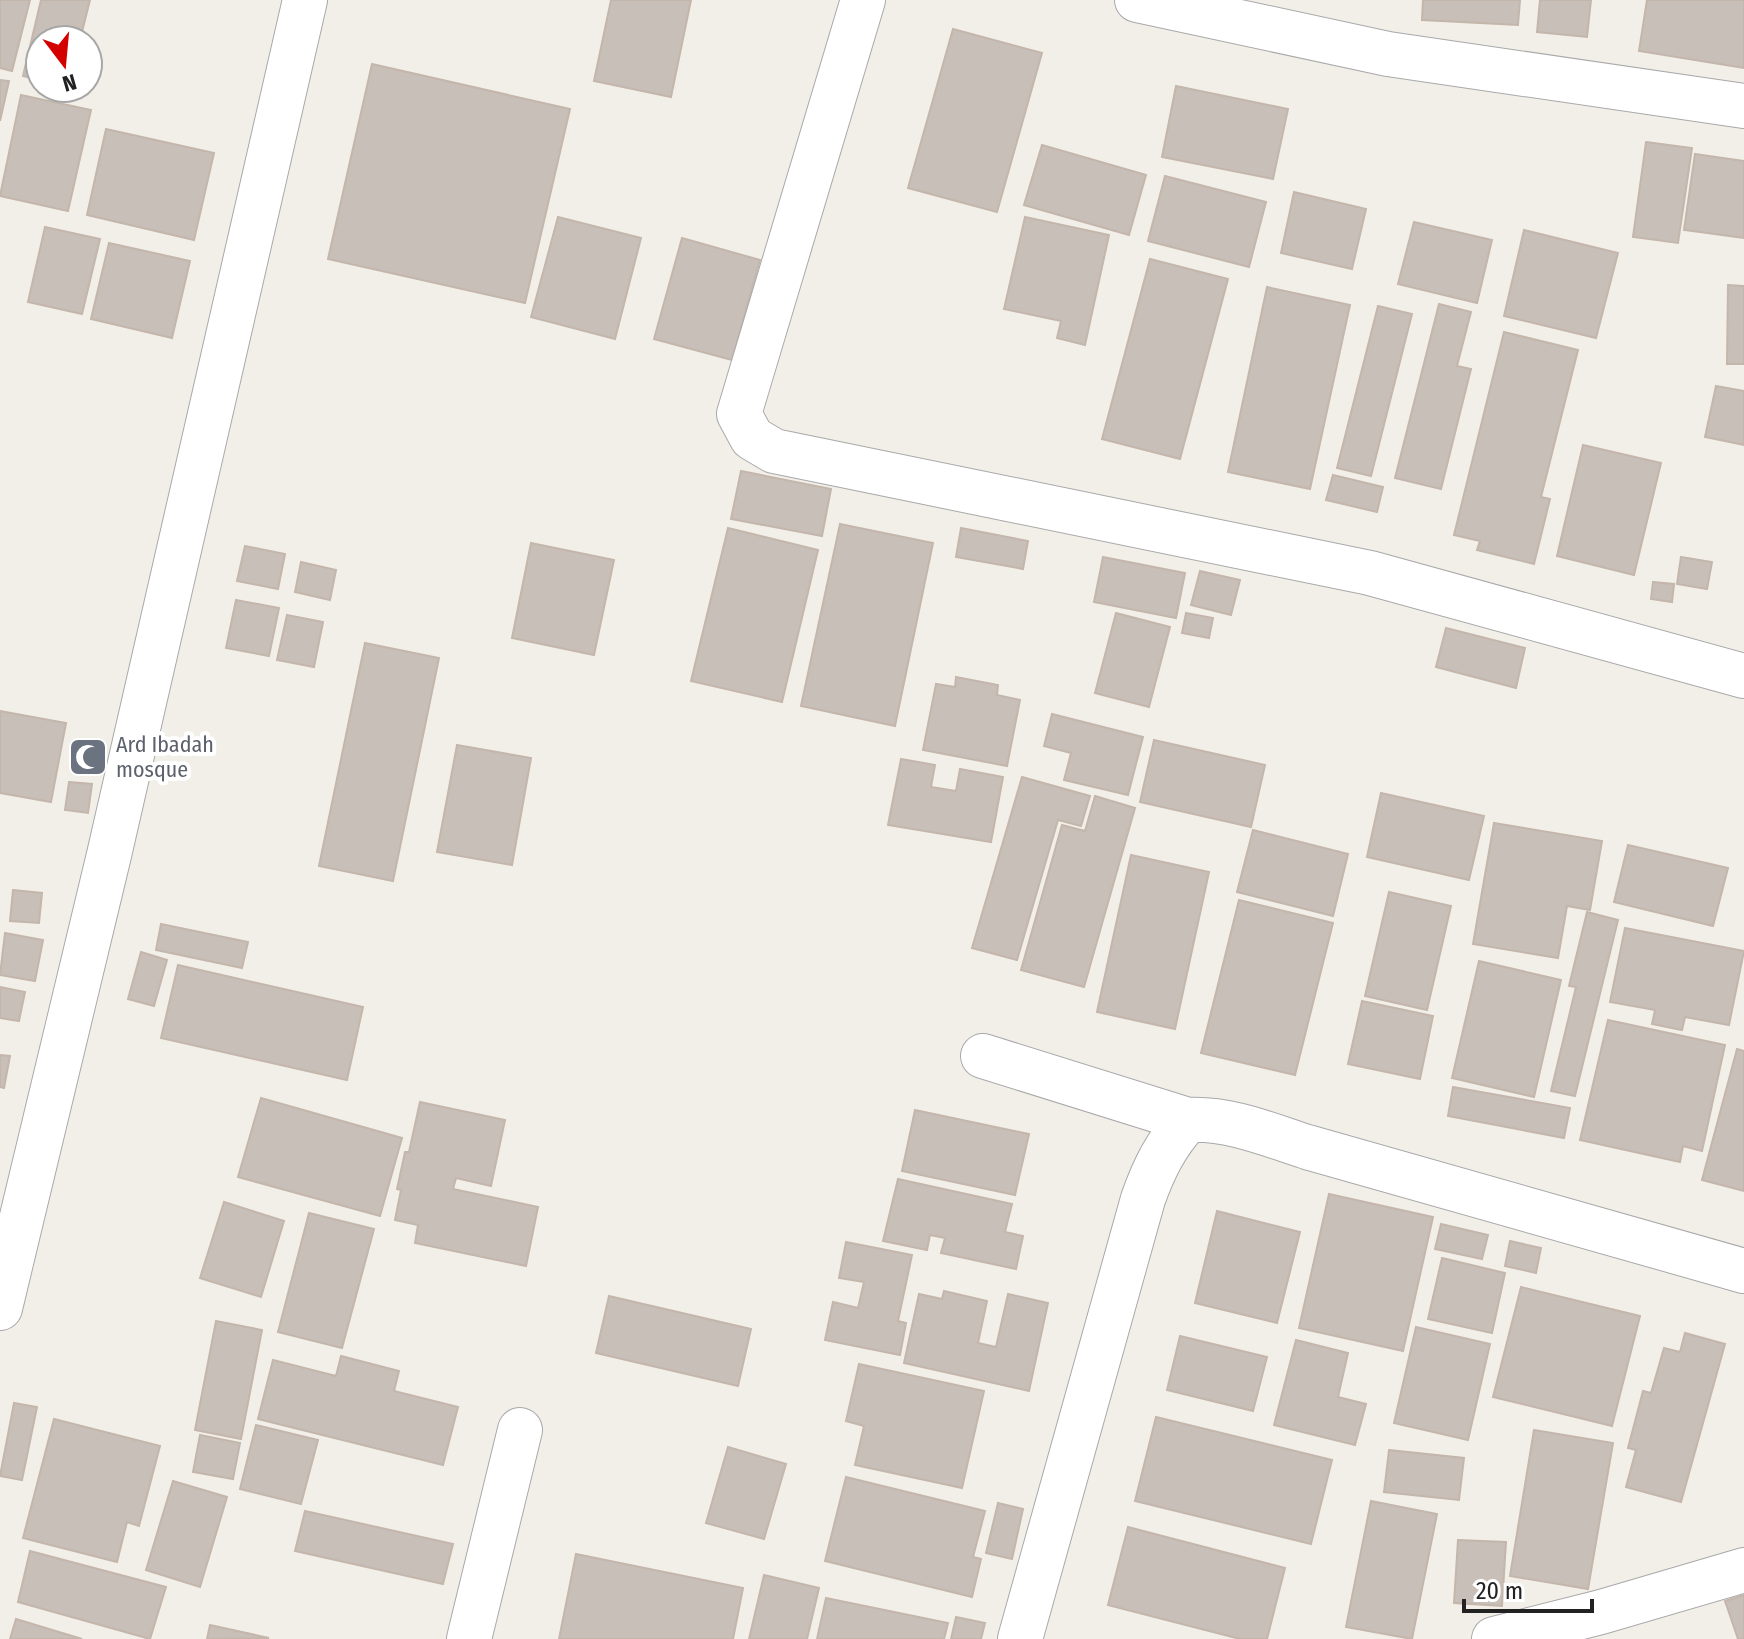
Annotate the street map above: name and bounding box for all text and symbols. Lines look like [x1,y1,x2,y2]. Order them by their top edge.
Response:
north arrow [24,24,104,104]
text: N [59,68,79,98]
place label: Ard Ibadah mosque [116,731,214,783]
mosque icon: Ard Ibadah mosque [67,736,109,778]
scale bar [1464,1563,1592,1613]
text: 20 m [1476,1577,1523,1605]

